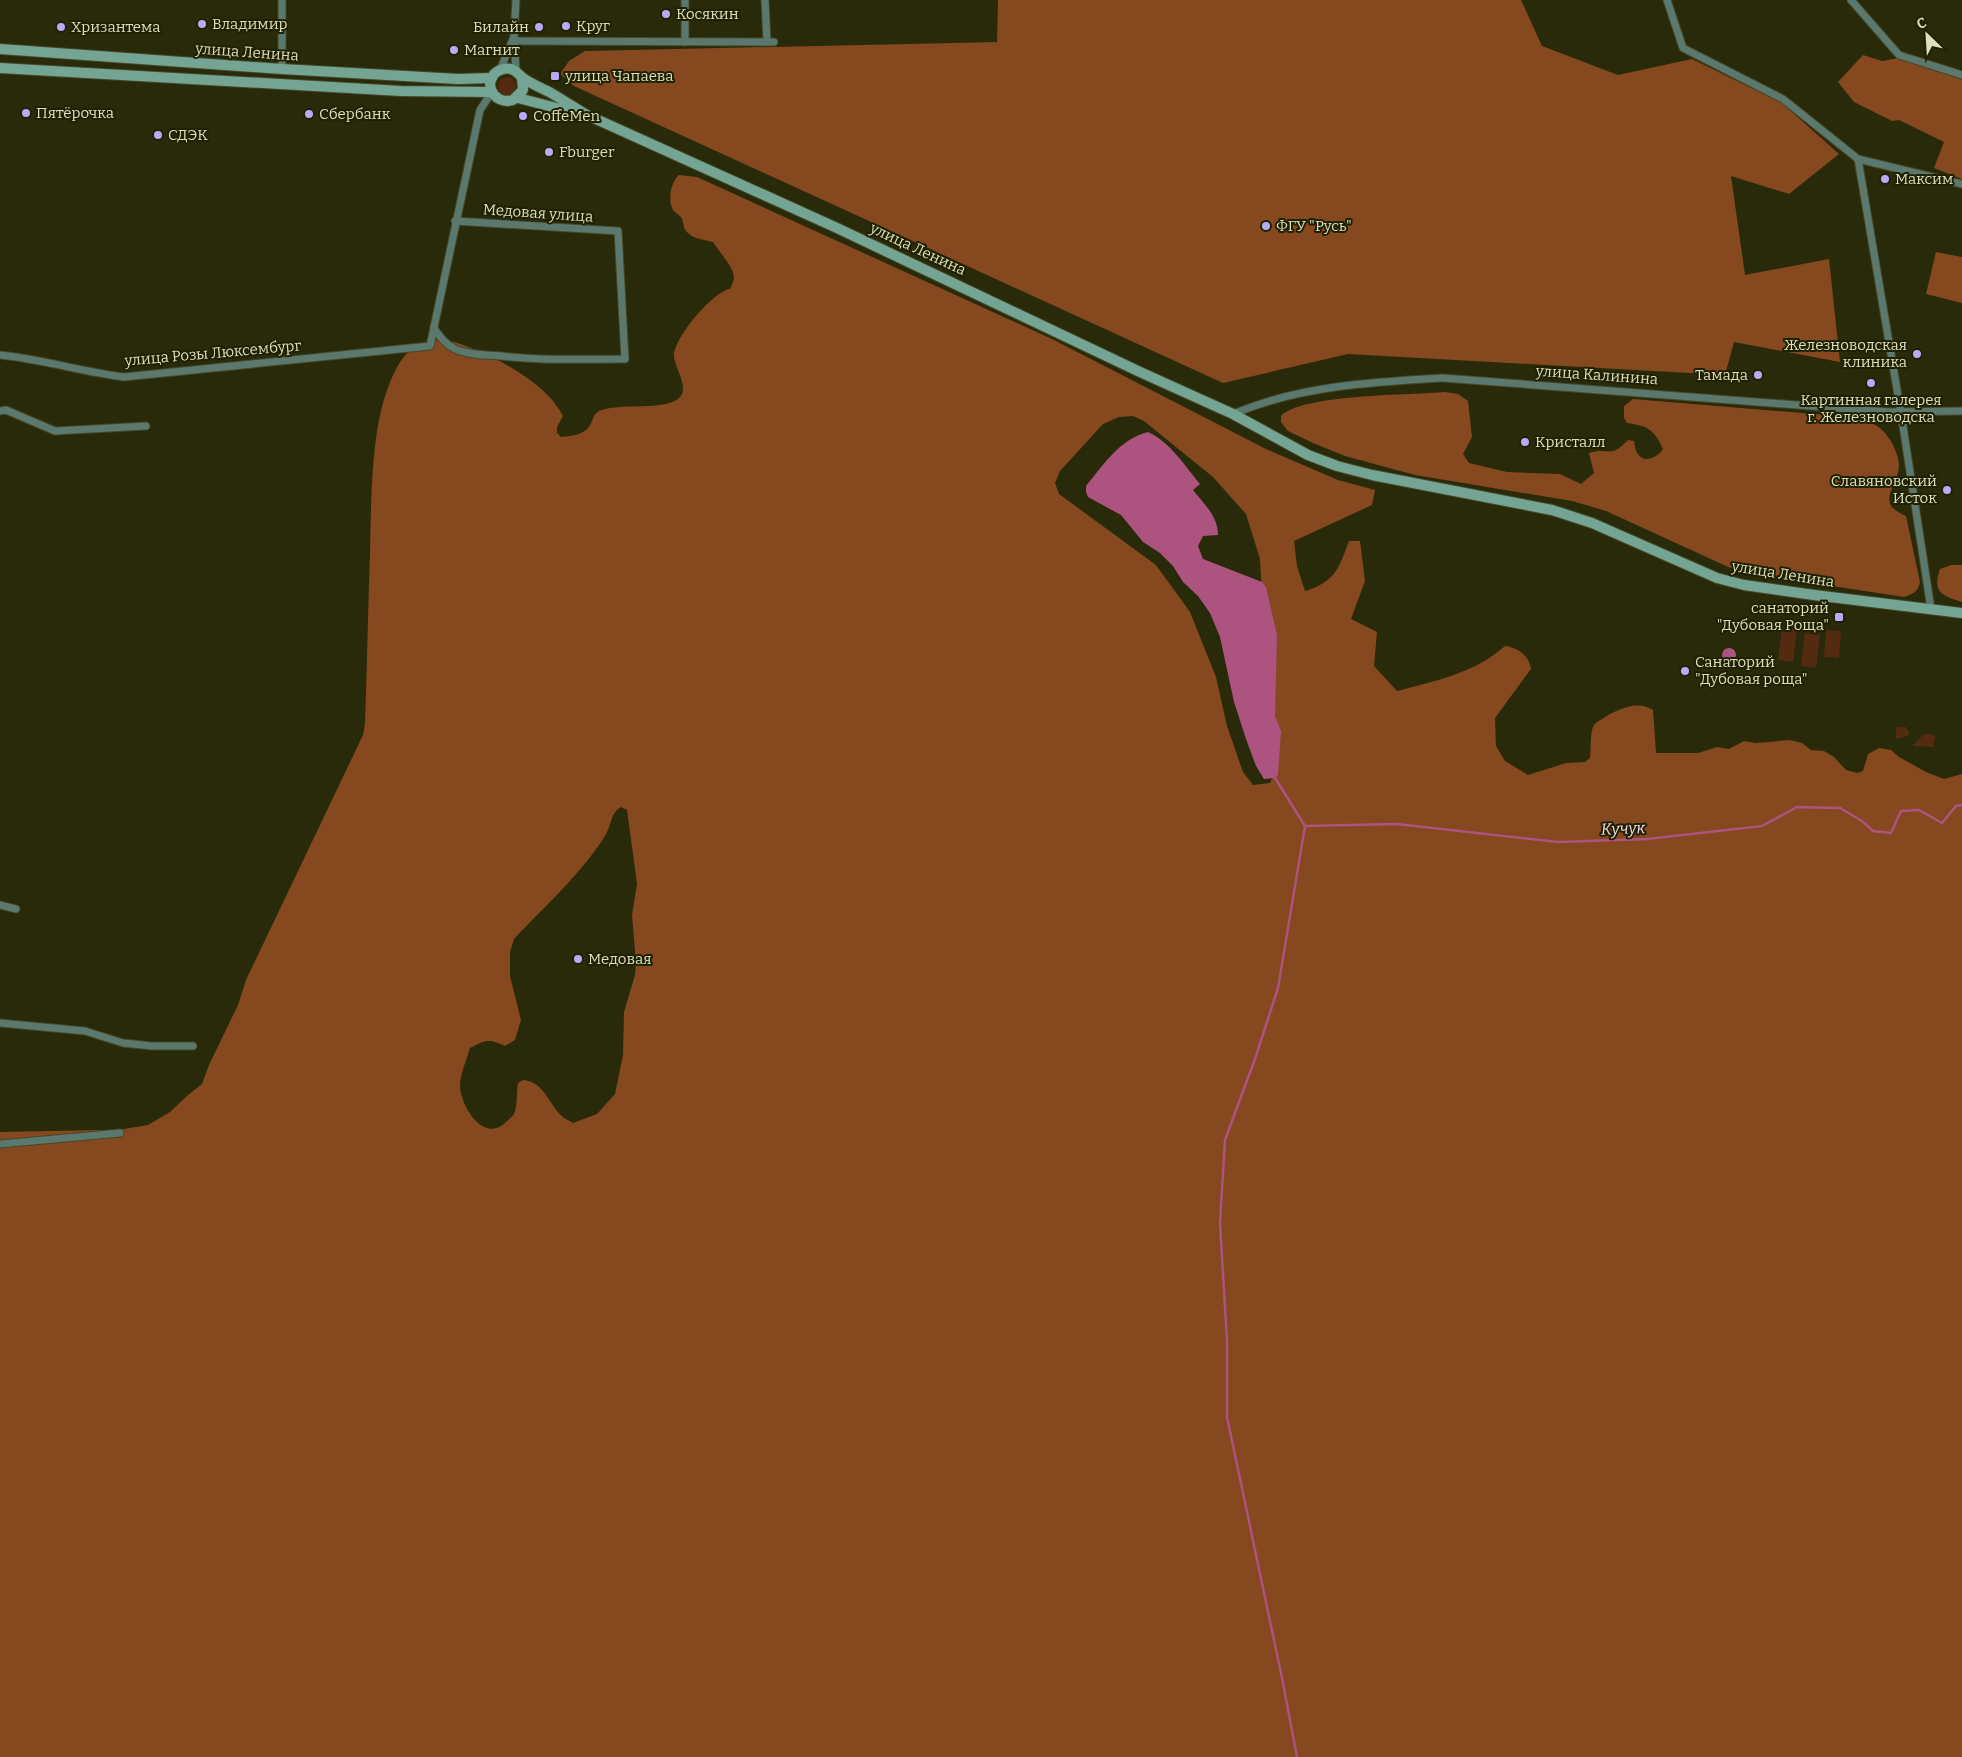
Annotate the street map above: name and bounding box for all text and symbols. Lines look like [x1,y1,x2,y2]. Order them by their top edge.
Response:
place label: Косякин [676,5,739,23]
marker: Косякин [660,8,672,20]
north arrow [1902,10,1952,60]
text: С [1914,14,1929,33]
place label: Владимир [212,15,288,33]
place label: Круг [576,17,610,35]
place label: Хризантема [71,18,161,36]
marker: Владимир [196,18,208,30]
place label: Билайн [473,18,529,36]
marker: Круг [560,20,572,32]
marker: Хризантема [55,21,67,33]
marker: Билайн [533,21,545,33]
street label: улица Ленина [194,39,299,65]
place label: Магнит [464,41,520,59]
marker: Магнит [448,44,460,56]
place label: улица Чапаева [564,67,674,85]
marker: улица Чапаева [549,70,561,82]
place label: Пятёрочка [36,104,114,122]
place label: Сбербанк [319,105,391,123]
marker: Пятёрочка [20,107,32,119]
place label: CoffeMen [533,107,600,125]
marker: Сбербанк [303,108,315,120]
marker: CoffeMen [517,110,529,122]
place label: СДЭК [168,126,208,144]
marker: СДЭК [152,129,164,141]
place label: Fburger [559,143,615,161]
marker: Fburger [543,146,555,158]
place label: Максим [1895,170,1953,188]
marker: Максим [1879,173,1891,185]
street label: Медовая улица [482,200,594,226]
place label: ФГУ "Русь" [1276,217,1352,235]
street label: улица Ленина [866,219,969,279]
marker: ФГУ "Русь" [1260,220,1272,232]
street label: улица Розы Люксембург [123,336,302,370]
place label: Железноводская клиника [1784,336,1907,371]
marker: Железноводская клиника [1911,348,1923,360]
street label: улица Калинина [1534,362,1659,388]
place label: Тамада [1695,366,1748,384]
marker: Тамада [1752,369,1764,381]
marker: Картинная галерея г. Железноводска [1865,377,1877,389]
place label: Картинная галерея г. Железноводска [1800,391,1942,426]
place label: Кристалл [1535,433,1605,451]
marker: Кристалл [1519,436,1531,448]
place label: Славяновский Исток [1831,472,1937,507]
marker: Славяновский Исток [1941,484,1953,496]
street label: улица Ленина [1729,557,1836,591]
place label: санаторий "Дубовая Роща" [1717,599,1829,634]
marker: санаторий "Дубовая Роща" [1833,611,1845,623]
place label: Санаторий "Дубовая роща" [1695,653,1808,688]
marker: Санаторий "Дубовая роща" [1679,665,1691,677]
water label: Кучук [1600,818,1647,839]
place label: Медовая [588,950,652,968]
marker: Медовая [572,953,584,965]

